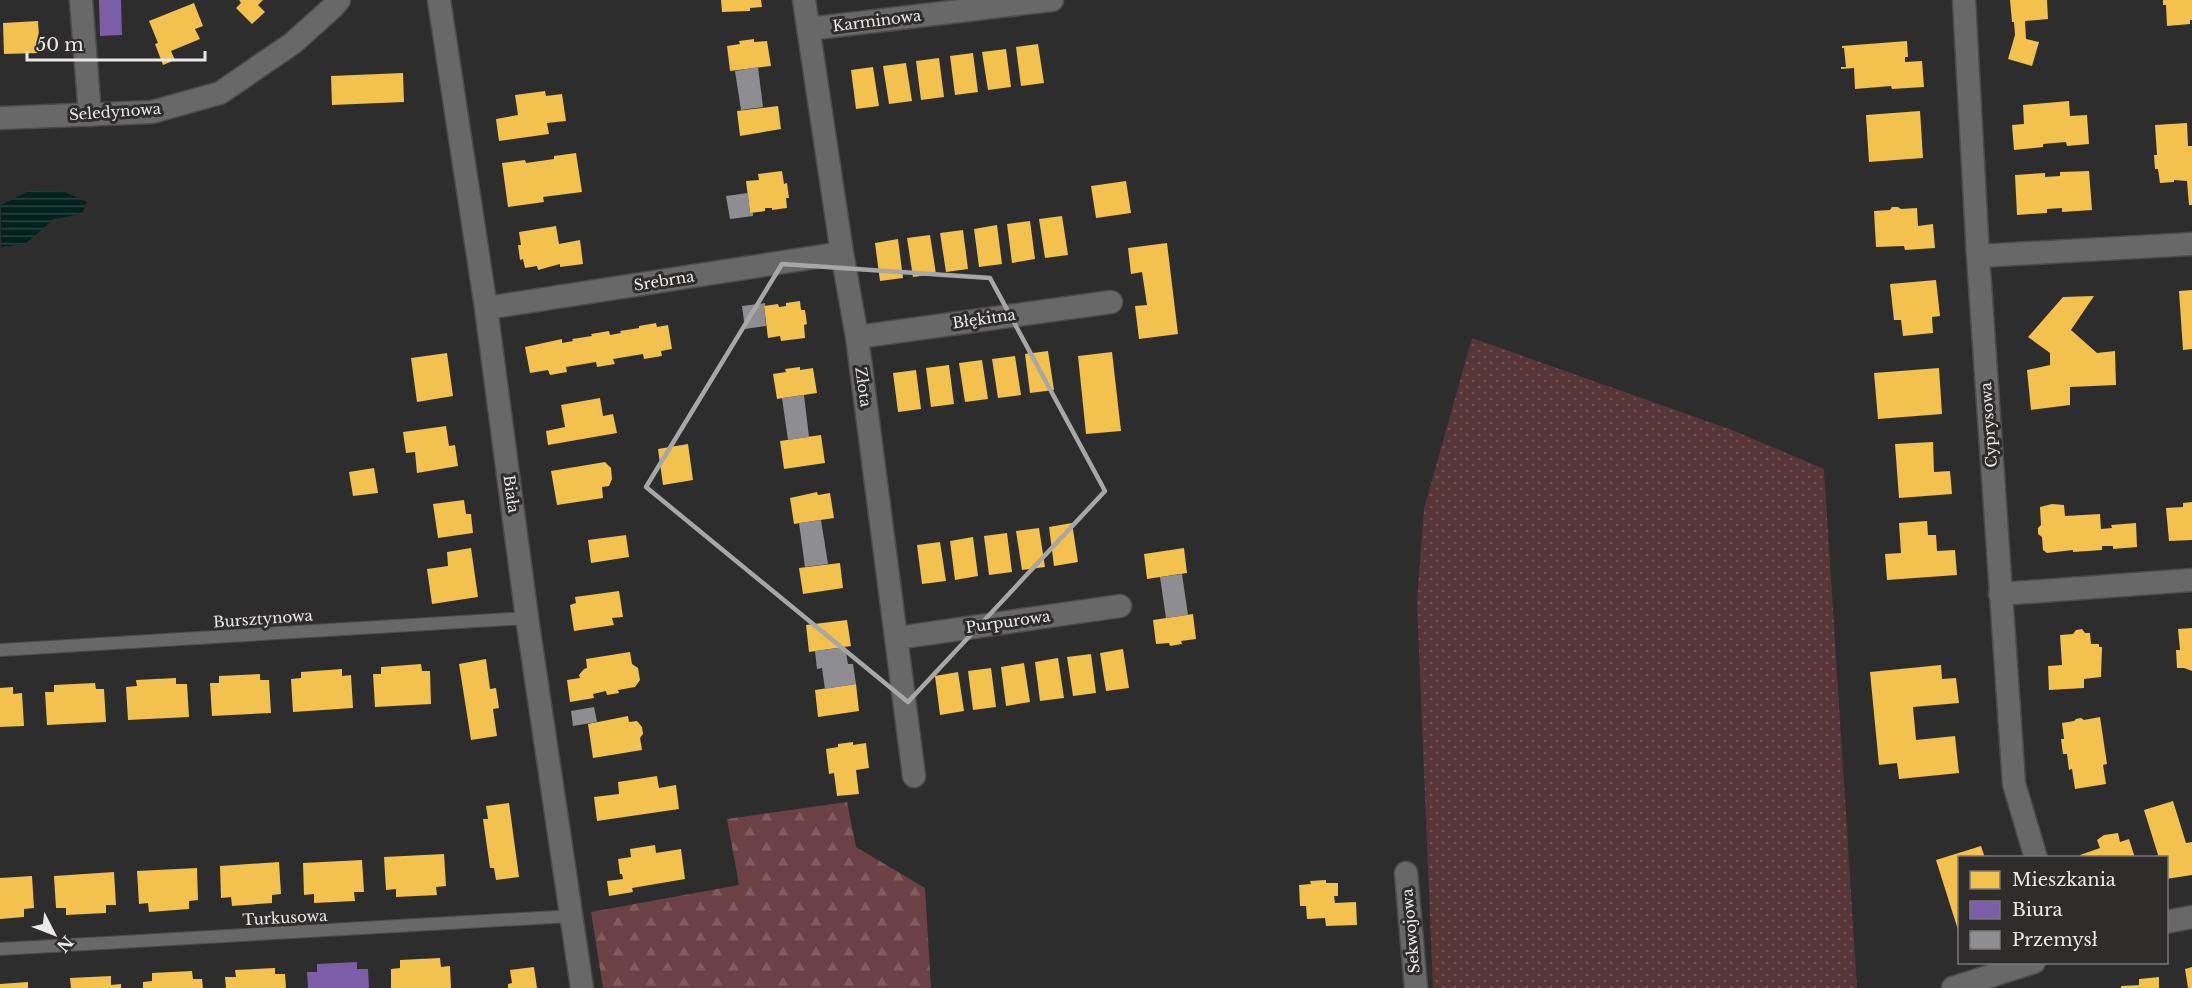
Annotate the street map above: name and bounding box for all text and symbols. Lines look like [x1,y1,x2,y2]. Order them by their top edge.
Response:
street label: Karminowa [832,6,923,35]
scale bar [27,24,206,62]
text: 50 m [36,34,84,56]
street label: Seledynowa [68,99,162,124]
street label: Srebrna [632,266,696,295]
street label: Błękitna [951,305,1017,332]
street label: Złota [851,366,876,409]
street label: Cyprysowa [1976,381,2001,468]
street label: Biała [499,474,524,515]
street label: Bursztynowa [213,605,314,631]
street label: Purpurowa [964,606,1052,637]
legend [1958,856,2168,964]
text: Mieszkania [2012,869,2116,891]
street label: Sekwojowa [1397,887,1424,974]
text: Biura [2012,899,2063,921]
north arrow [24,904,84,964]
street label: Turkusowa [242,906,329,929]
text: Przemysł [2012,929,2098,951]
text: N [53,932,78,956]

